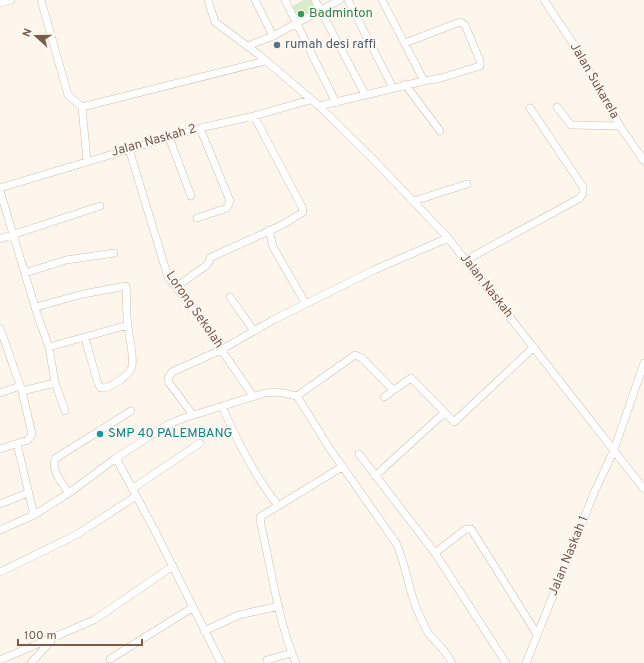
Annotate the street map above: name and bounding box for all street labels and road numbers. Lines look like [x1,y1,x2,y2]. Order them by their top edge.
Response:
street label: Jalan Sukarela [566,40,622,122]
street label: Jalan Naskah 2 [109,121,199,161]
street label: Jalan Naskah [456,251,516,321]
street label: Lorong Sekolah [162,268,226,352]
street label: Jalan Naskah 1 [546,514,592,598]

